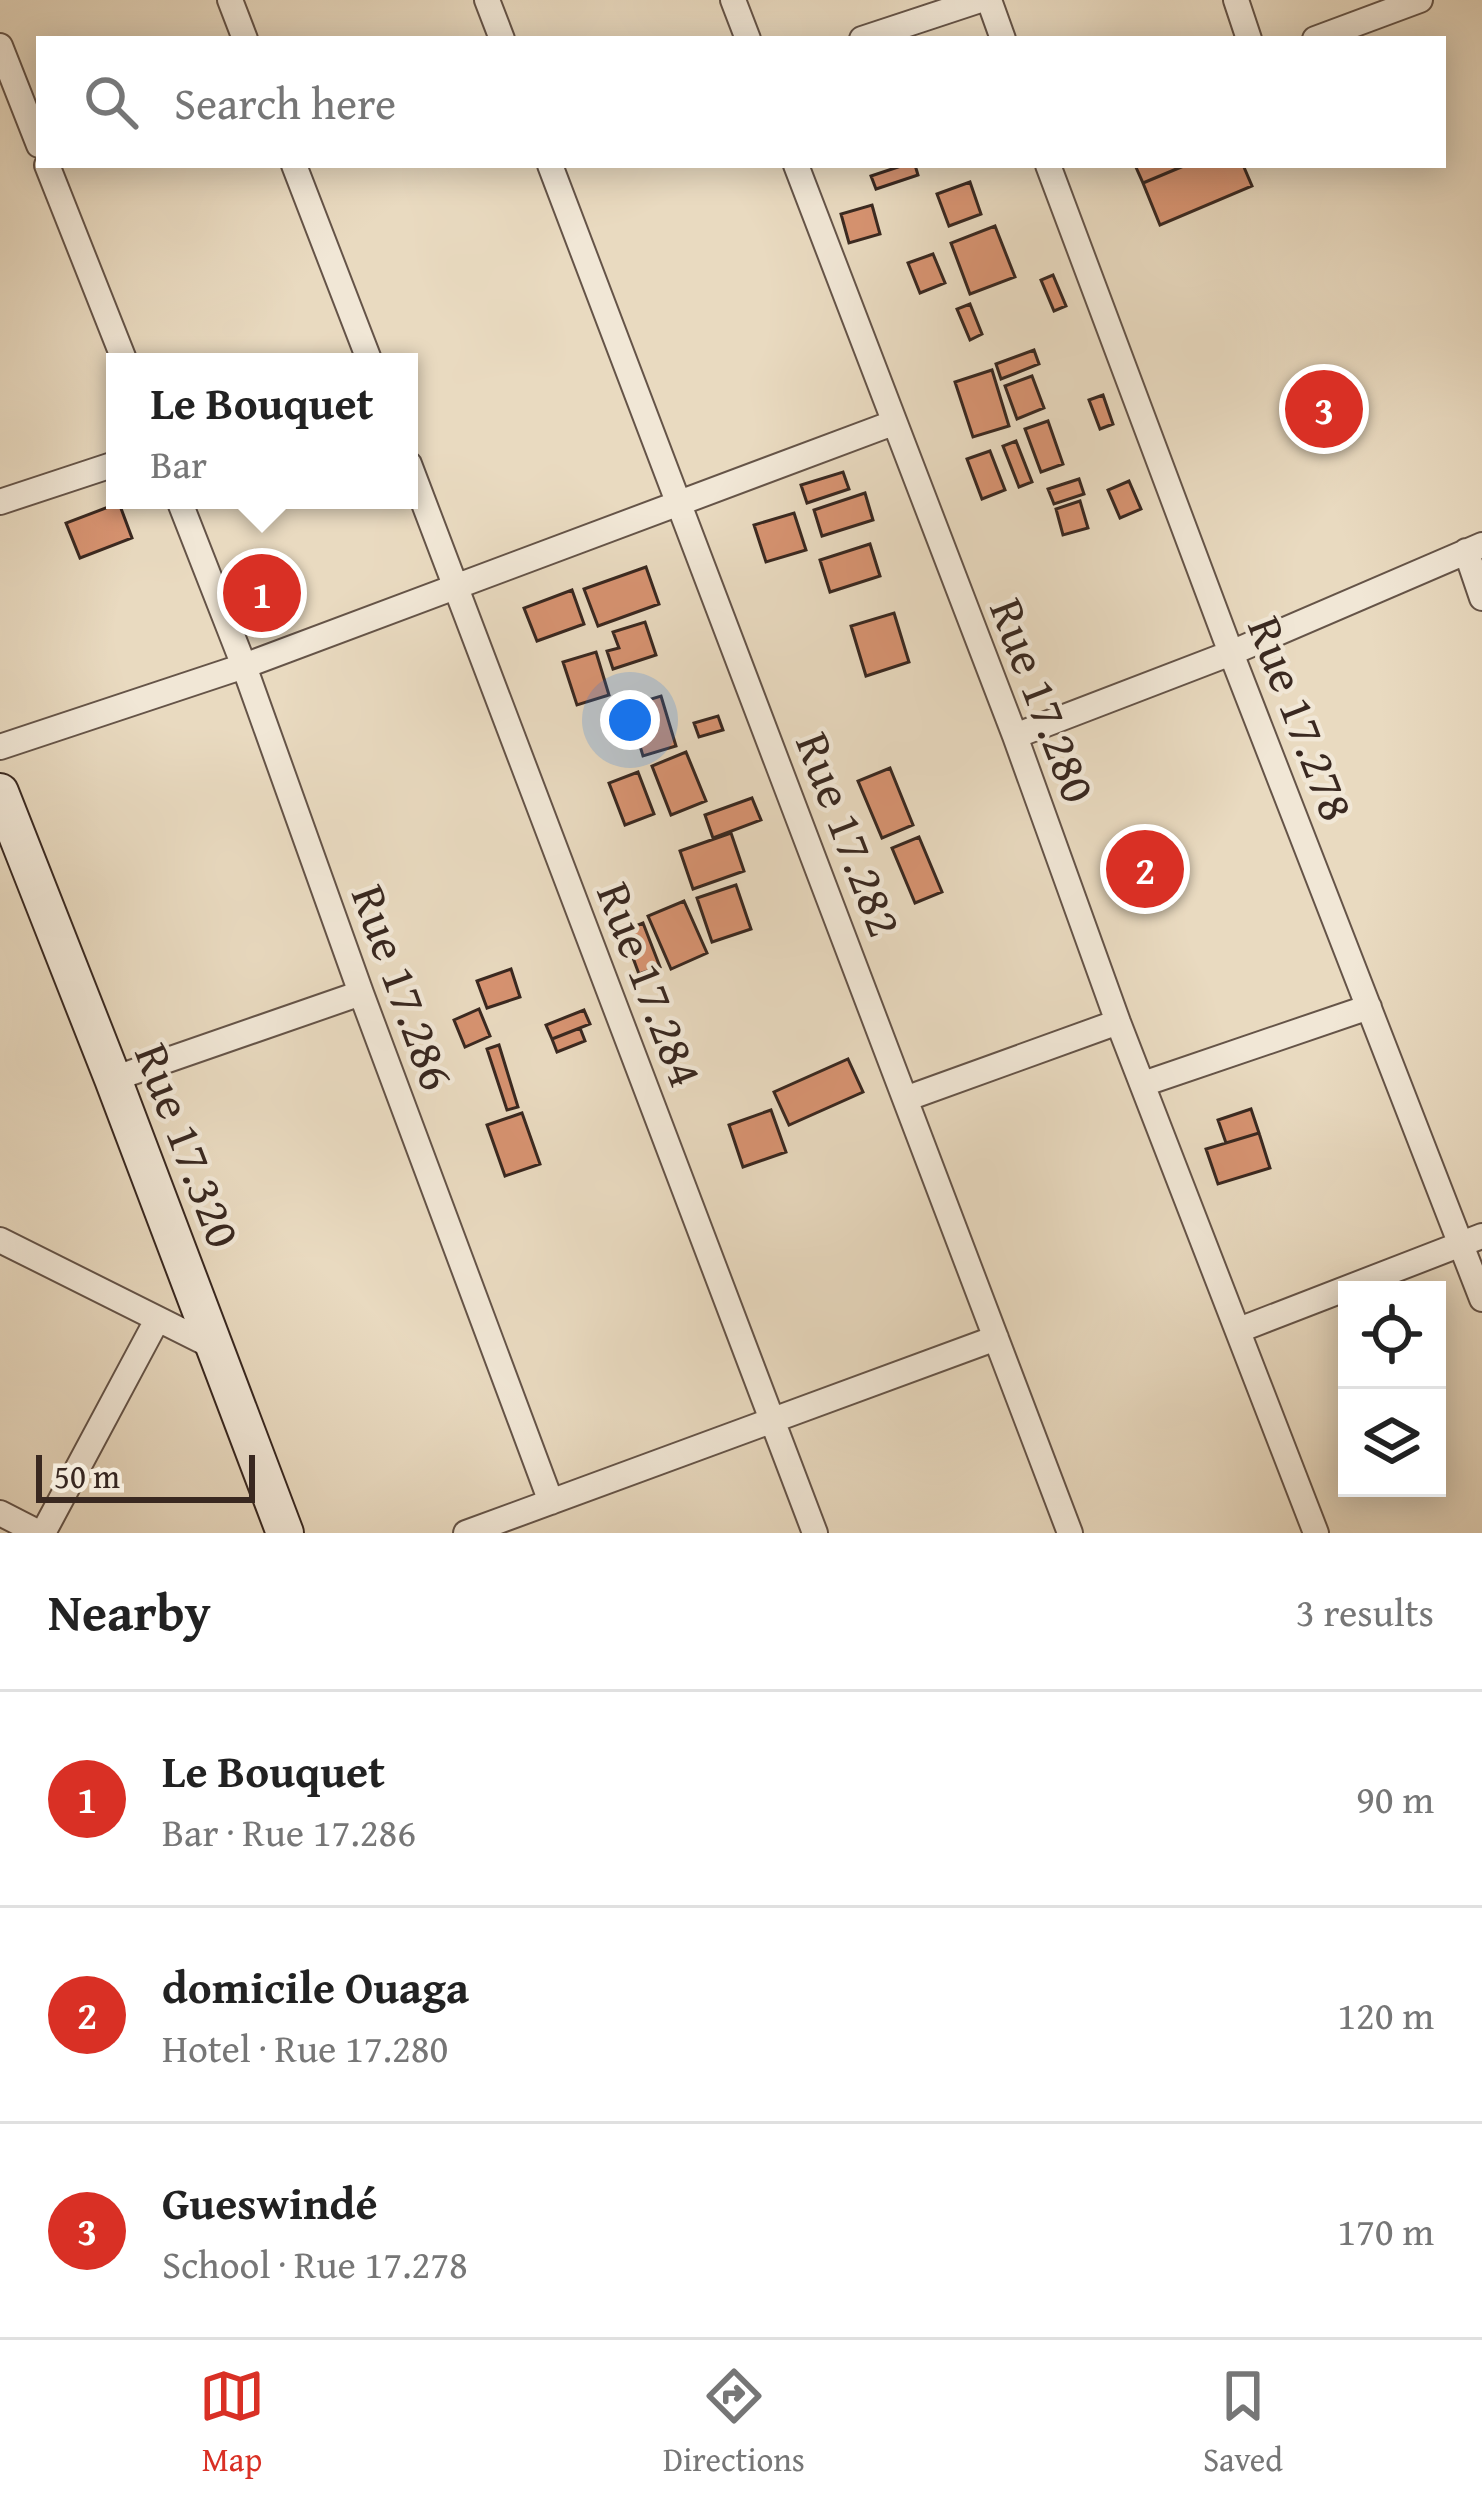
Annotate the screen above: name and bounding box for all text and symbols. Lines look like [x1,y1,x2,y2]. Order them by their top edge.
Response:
search box [36,36,1446,168]
icon: search [78,69,144,135]
text: Search here [174,70,396,135]
popup [106,353,418,509]
pin: 3 [1285,364,1363,454]
text: Le Bouquet [150,370,374,435]
text: Bar [150,435,207,492]
pin: 1 [223,548,301,638]
street label: Rue 17.280 [973,587,1115,813]
street label: Rue 17.278 [1231,605,1373,831]
your location [600,690,660,750]
street label: Rue 17.282 [779,721,921,947]
pin: 2 [1106,824,1184,914]
street label: Rue 17.284 [580,871,722,1097]
street label: Rue 17.286 [334,874,474,1100]
street label: Rue 17.320 [118,1032,260,1258]
map controls [1338,1281,1446,1497]
button: locate [1338,1281,1446,1389]
button: layers [1338,1389,1446,1497]
scale bar [36,1449,255,1502]
text: 50 m [54,1452,120,1500]
text: Nearby [48,1574,211,1649]
text: 3 results [1296,1583,1434,1640]
text: Le Bouquet [162,1738,385,1803]
text: 1 [77,1770,97,1827]
text: 90 m [1356,1770,1434,1827]
text: Bar · Rue 17.286 [162,1803,416,1860]
text: domicile Ouaga [162,1954,469,2019]
text: 2 [77,1986,97,2043]
text: 120 m [1337,1986,1434,2043]
text: Hotel · Rue 17.280 [162,2019,448,2076]
text: Gueswindé [162,2170,378,2235]
text: 3 [77,2202,97,2259]
text: 170 m [1337,2202,1434,2259]
text: School · Rue 17.278 [162,2235,468,2292]
tab: Map [199,2363,265,2483]
tab: Directions [663,2363,805,2483]
tab: Saved [1203,2363,1283,2483]

